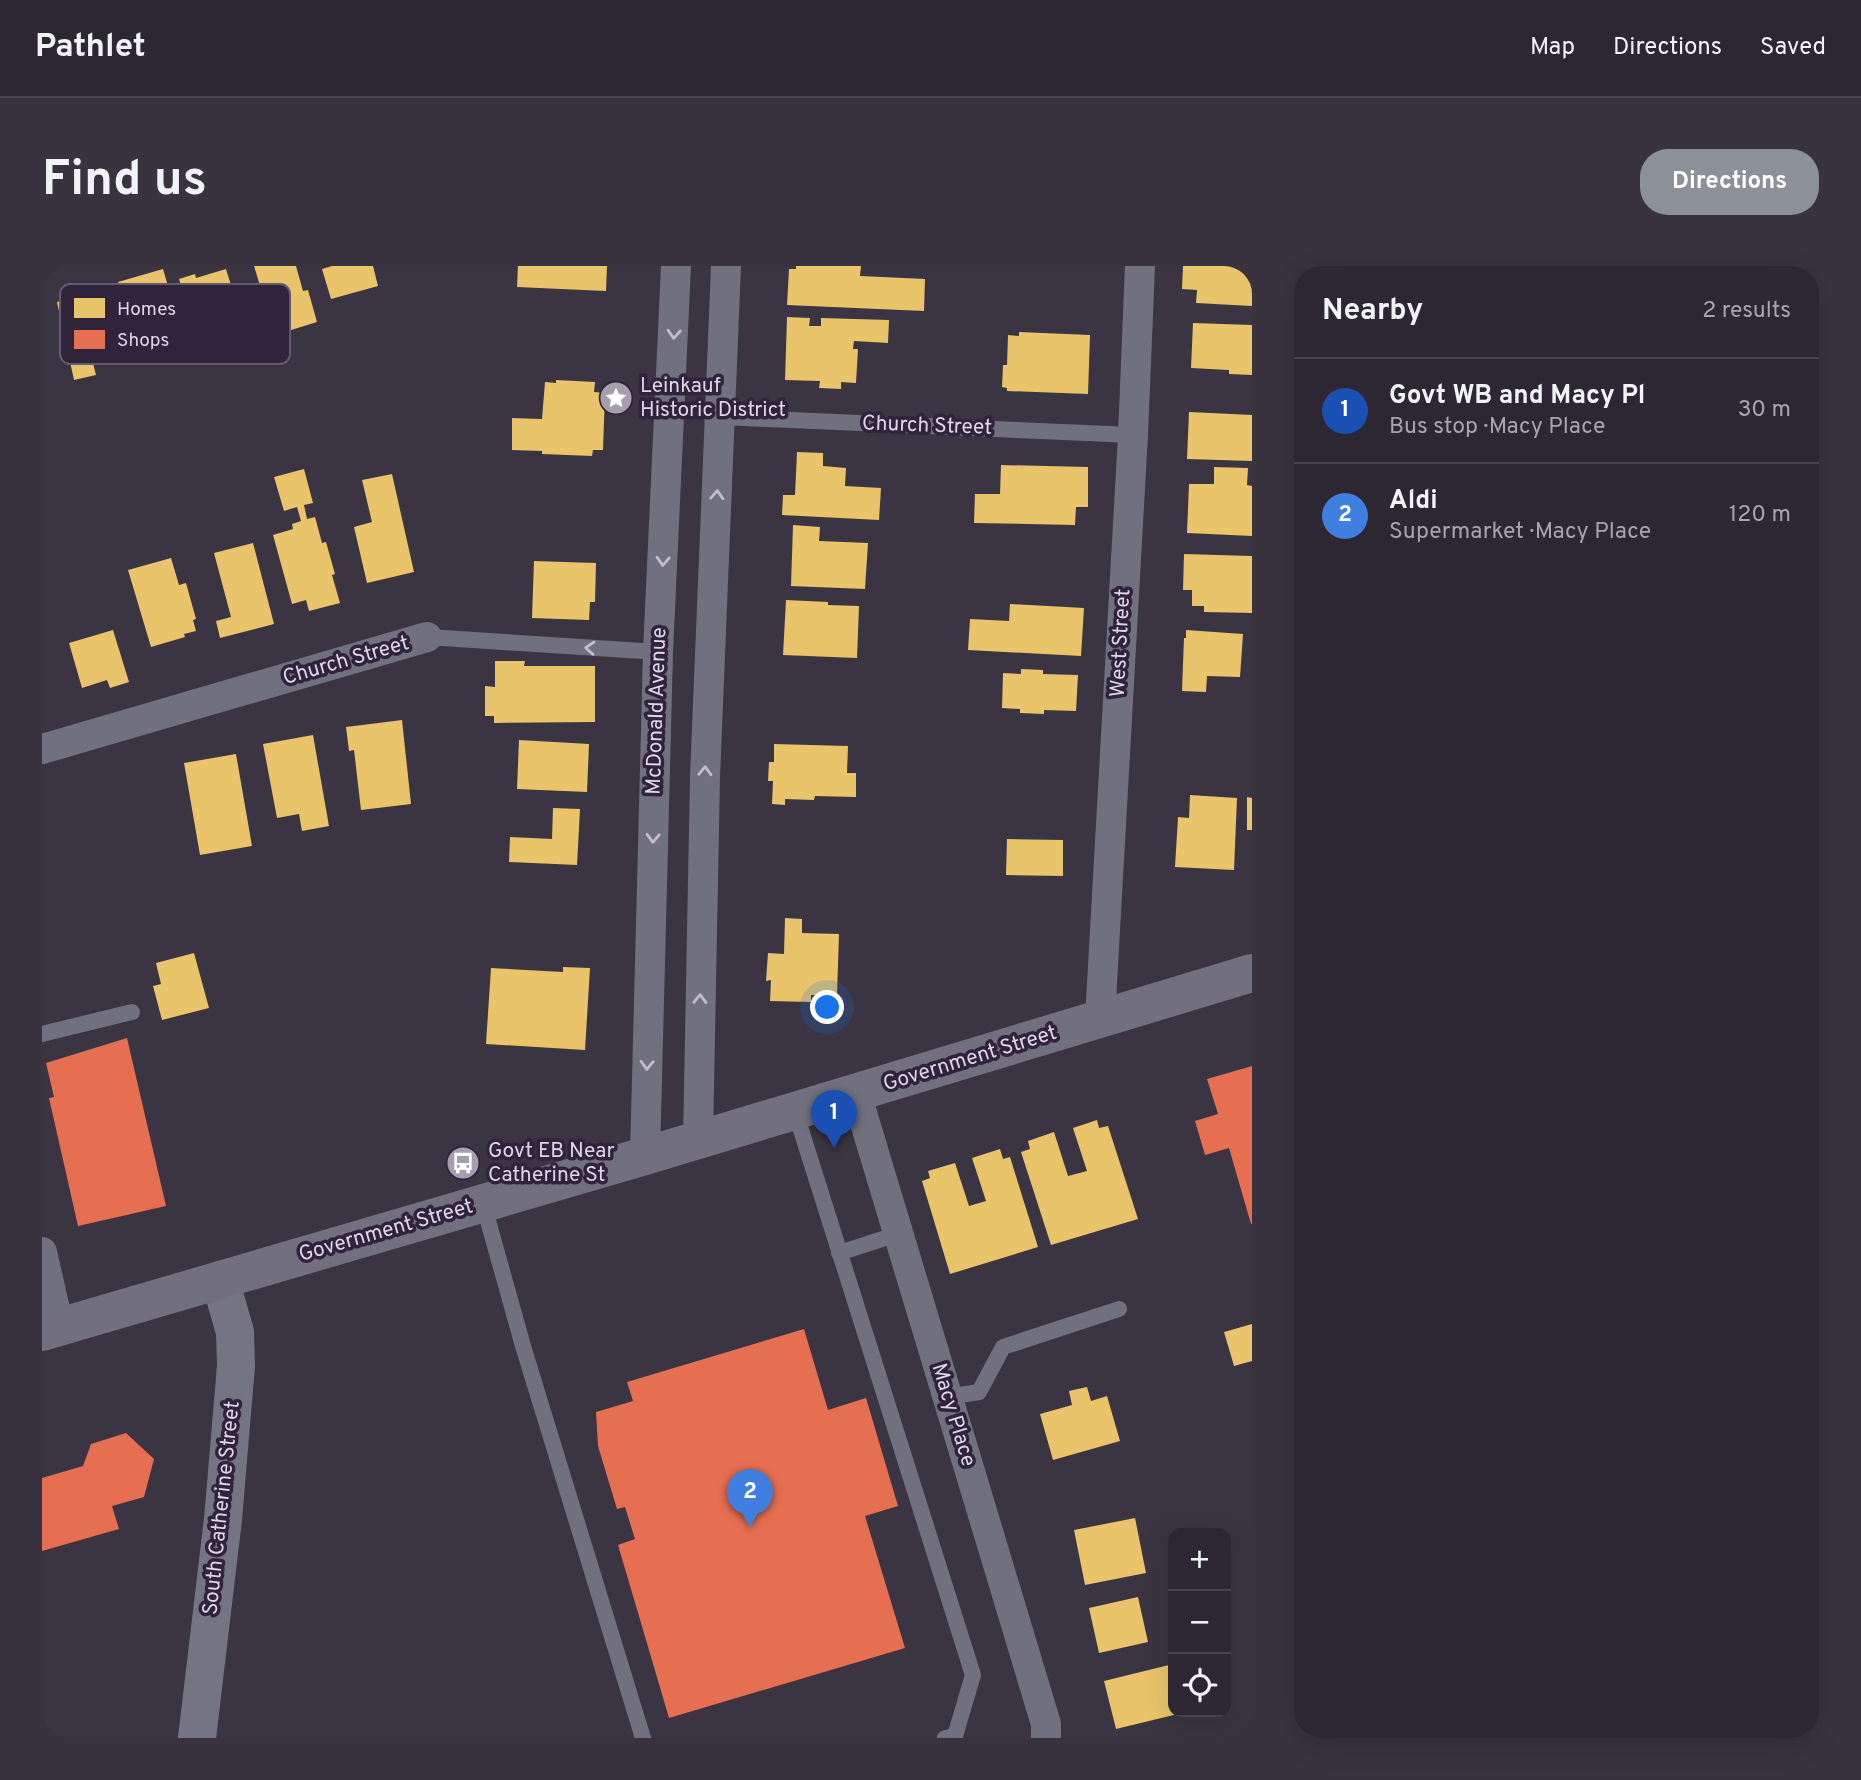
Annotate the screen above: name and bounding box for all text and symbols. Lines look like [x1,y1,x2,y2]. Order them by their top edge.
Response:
text: Pathlet [35,27,146,69]
text: Map [1530,33,1575,63]
text: Directions [1613,33,1722,63]
text: Saved [1760,33,1826,63]
button: Directions [1640,149,1819,215]
text: Find us [42,151,207,213]
legend [60,284,290,364]
text: Nearby [1322,293,1423,330]
text: 2 results [1702,297,1791,326]
text: Homes [117,298,176,322]
text: Shops [117,329,169,353]
one-way arrow [667,329,682,340]
place label: Leinkauf Historic District [640,373,786,424]
place icon: Leinkauf Historic District [597,379,635,417]
text: Govt WB and Macy Pl [1389,380,1645,413]
text: 1 [1340,396,1350,425]
text: 30 m [1738,396,1791,425]
street label: Church Street [862,410,992,442]
text: Bus stop · Macy Place [1389,413,1605,442]
text: Aldi [1389,485,1438,518]
one-way arrow [709,489,724,500]
text: 2 [1338,501,1352,530]
text: 120 m [1729,501,1791,530]
text: Supermarket · Macy Place [1389,518,1651,547]
one-way arrow [655,556,670,567]
street label: West Street [1105,588,1137,698]
street label: McDonald Avenue [641,627,673,795]
street label: Church Street [280,630,412,692]
one-way arrow [584,641,595,656]
one-way arrow [697,765,712,776]
one-way arrow [645,833,661,843]
your location [810,990,844,1024]
one-way arrow [693,993,708,1004]
street label: Government Street [880,1020,1060,1098]
one-way arrow [639,1060,655,1071]
pin: 1 [811,1090,857,1148]
place label: Govt EB Near Catherine St [488,1138,615,1189]
bus stop icon: Govt EB Near Catherine St [444,1144,482,1182]
street label: Government Street [296,1193,476,1269]
street label: Macy Place [925,1360,981,1470]
street label: South Catherine Street [197,1400,247,1616]
pin: 2 [727,1469,773,1527]
map controls [1168,1528,1231,1717]
button: + [1168,1528,1231,1591]
button: − [1168,1591,1231,1654]
button: locate [1168,1654,1231,1717]

